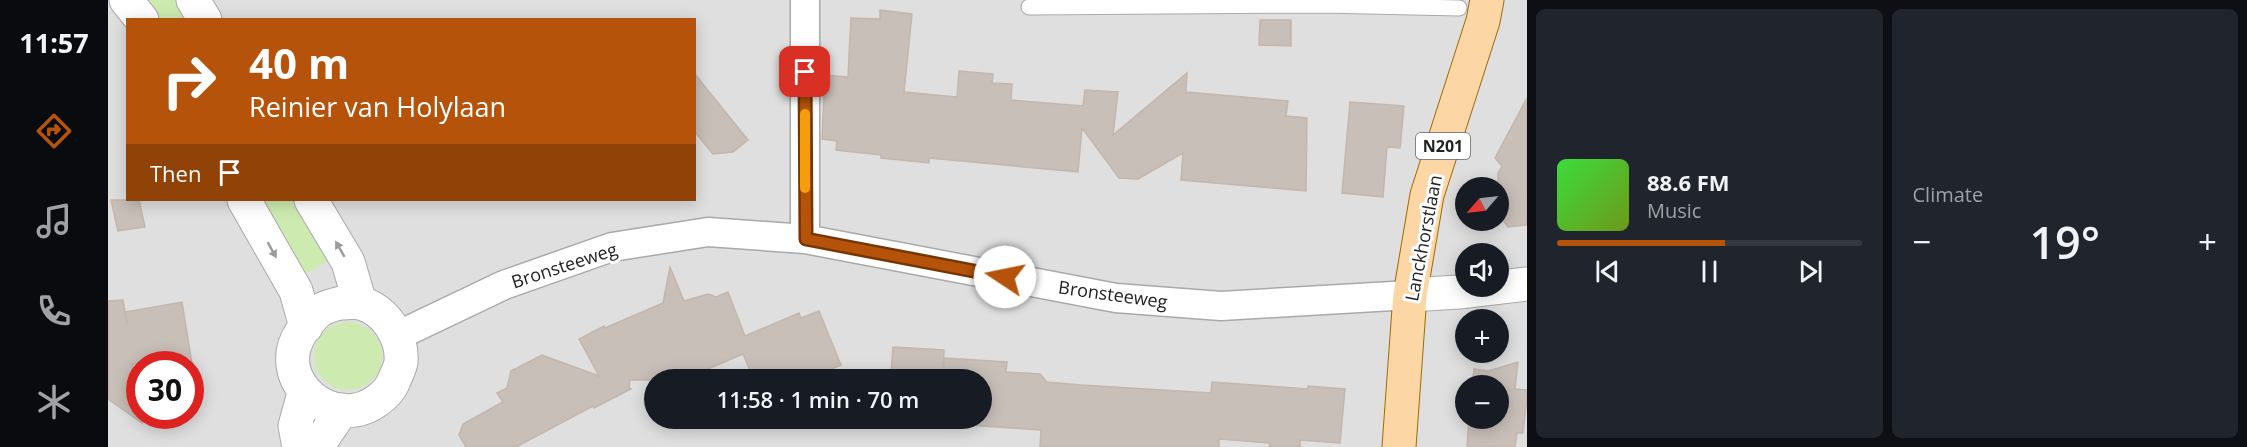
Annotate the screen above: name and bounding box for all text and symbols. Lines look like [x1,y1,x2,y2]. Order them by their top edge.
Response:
text: 11:57 [19,24,89,61]
text: 40 m [249,34,349,91]
icon: right [150,42,228,120]
pin [779,46,830,97]
icon: arrive [788,55,821,88]
text: Reinier van Holylaan [249,88,506,125]
icon: directions [33,110,75,152]
road number: N201 [1416,133,1470,159]
icon: arrive [213,156,246,189]
text: Then [150,158,201,188]
text: 88.6 FM [1647,167,1730,197]
street label: Lanckhorstlaan [1399,173,1447,303]
north arrow [1455,177,1509,231]
map controls [1455,177,1509,429]
text: Climate [1913,181,1983,208]
text: Music [1647,197,1701,224]
icon: music [33,200,75,242]
text: 19° [2029,211,2100,272]
text: − [1913,219,1931,264]
text: + [2198,219,2217,264]
street label: Bronsteeweg [508,237,620,293]
one-way arrow [335,241,346,257]
one-way arrow [267,242,277,259]
button: sound [1455,243,1509,297]
position arrow [973,245,1037,309]
icon: previous [1591,255,1624,288]
icon: pause [1693,255,1726,288]
icon: next [1794,255,1827,288]
street label: Bronsteeweg [1057,274,1169,314]
icon: phone [33,290,75,332]
button: + [1455,309,1509,363]
speed limit sign: 30 [126,351,204,429]
button: − [1455,375,1509,429]
icon: climate [33,381,75,423]
text: 11:58 · 1 min · 70 m [717,384,919,414]

